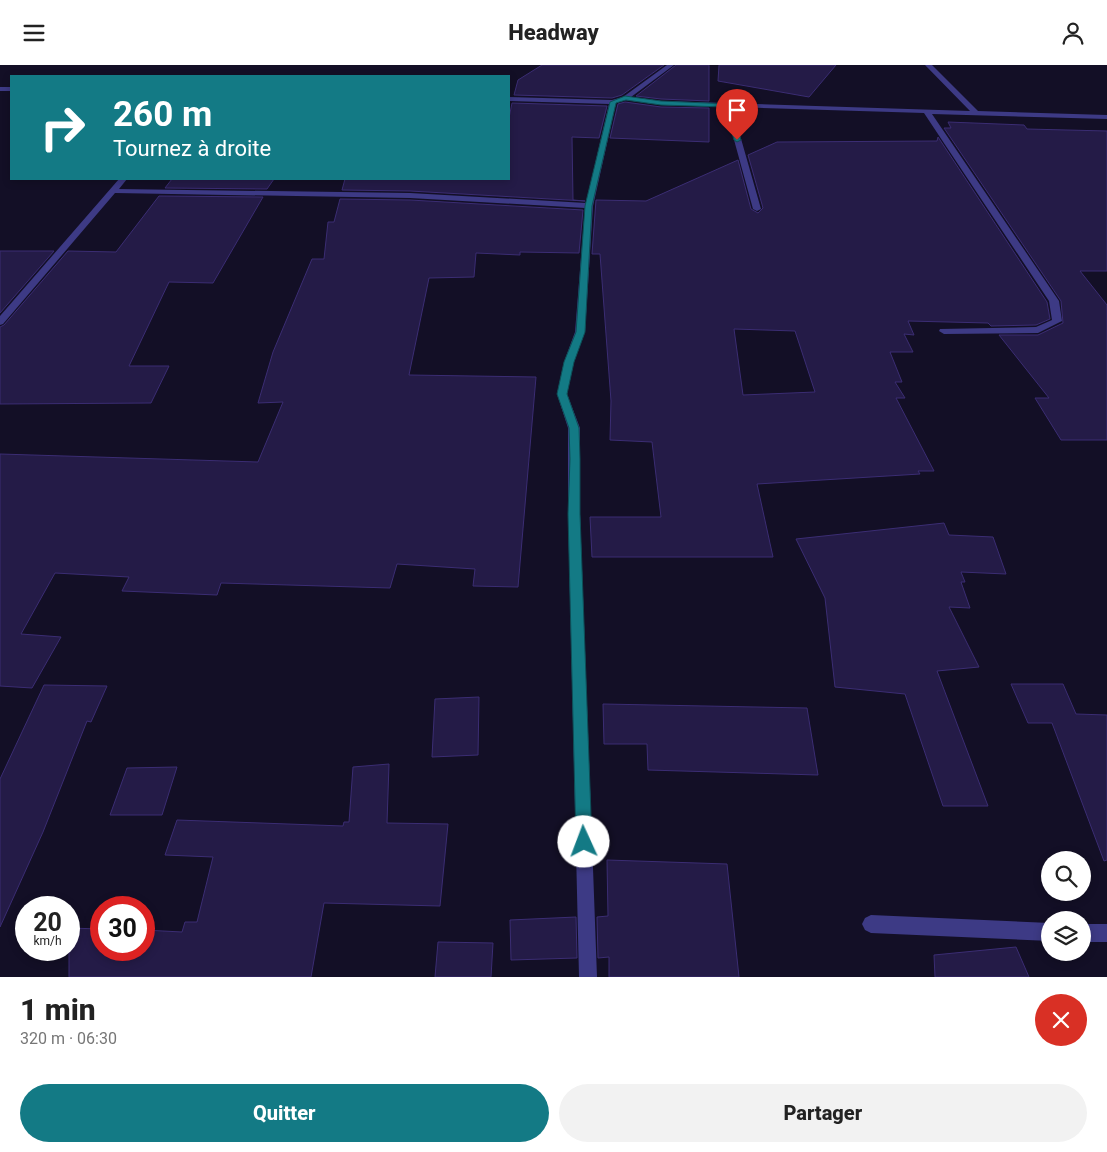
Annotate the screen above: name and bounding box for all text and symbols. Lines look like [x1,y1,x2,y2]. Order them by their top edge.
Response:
icon: menu [20,19,48,47]
icon: person [1059,19,1087,47]
text: Headway [508,20,599,45]
pin [716,89,758,140]
text: 260 m [113,94,212,135]
icon: right [30,95,95,160]
icon: arrive [723,96,751,124]
text: Tournez à droite [113,136,271,161]
position arrow [557,815,609,867]
map controls [1041,851,1091,961]
button: search [1041,851,1091,901]
speed limit sign: 30 [90,896,155,961]
text: 20 [33,908,62,937]
button: layers [1041,911,1091,961]
text: km/h [33,934,62,948]
text: 1 min [20,992,96,1027]
button: close [1035,994,1087,1046]
text: 320 m · 06:30 [20,1029,117,1048]
button: Quitter [20,1084,549,1142]
button: Partager [559,1084,1087,1142]

